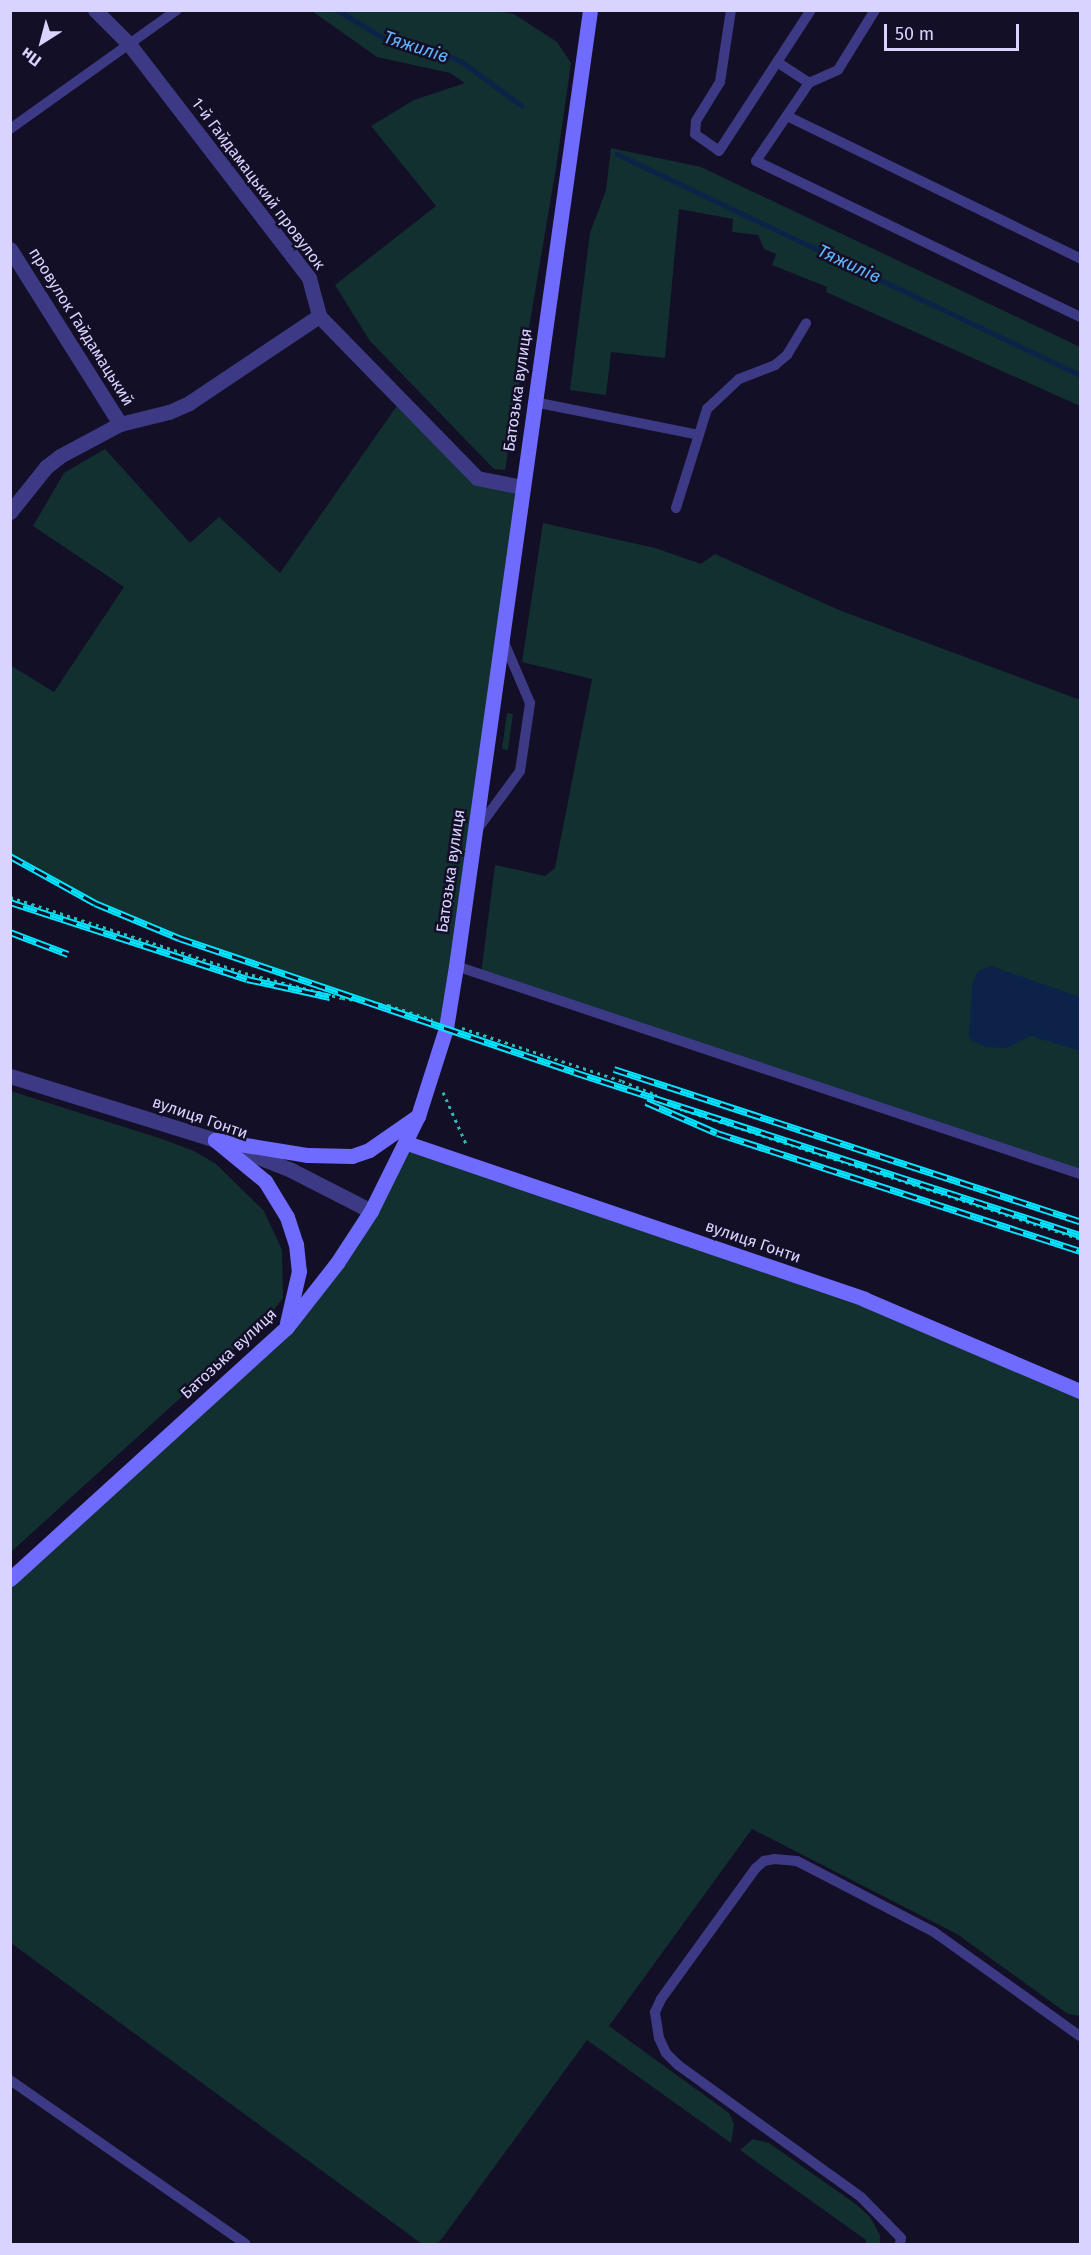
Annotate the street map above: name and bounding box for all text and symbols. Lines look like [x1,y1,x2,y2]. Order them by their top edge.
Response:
north arrow [12,12,72,72]
scale bar [887,12,1022,50]
text: 50 m [895,23,934,45]
water label: Тяжилів [381,26,451,68]
text: Пн [17,43,45,71]
street label: 1-й Гайдамацький провулок [187,94,329,274]
water label: Тяжилів [814,240,884,288]
street label: провулок Гайдамацький [24,244,138,410]
street label: Батозька вулиця [500,327,536,453]
street label: Батозька вулиця [433,808,469,934]
street label: вулиця Гонти [150,1093,250,1143]
street label: вулиця Гонти [703,1217,803,1267]
street label: Батозька вулиця [177,1305,281,1403]

